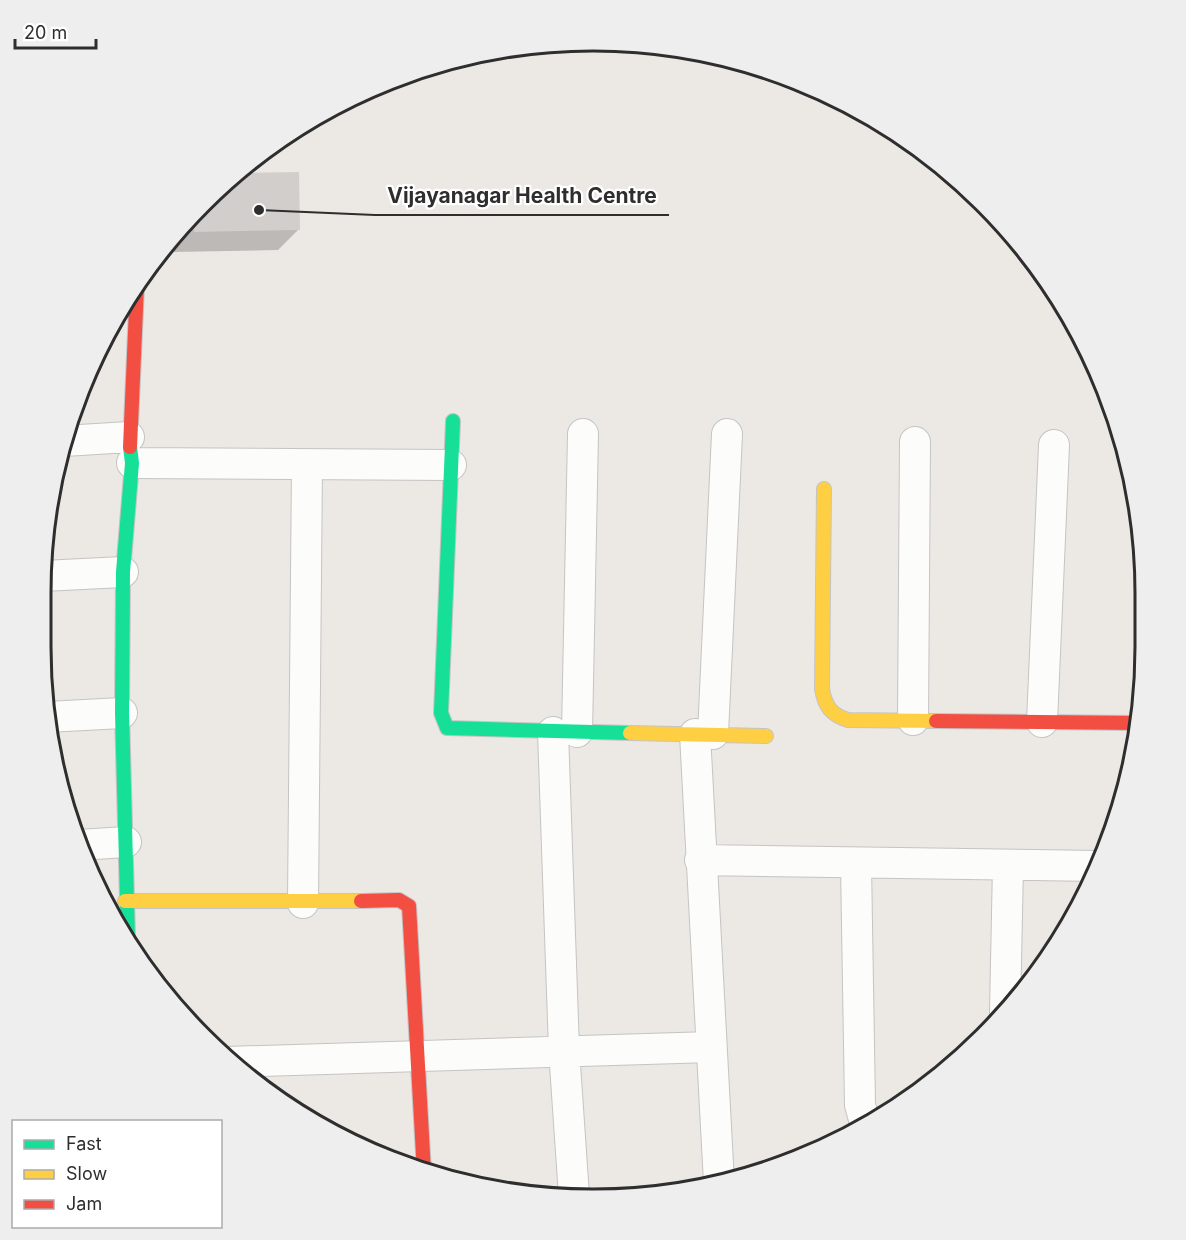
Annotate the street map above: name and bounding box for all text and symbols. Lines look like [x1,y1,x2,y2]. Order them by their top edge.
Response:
scale bar [15,12,96,50]
text: 20 m [24,22,67,43]
callout: Vijayanagar Health Centre [375,176,669,215]
text: Vijayanagar Health Centre [387,183,657,208]
legend [12,1120,222,1228]
text: Fast [66,1133,102,1154]
text: Slow [66,1163,107,1184]
text: Jam [66,1193,102,1214]

